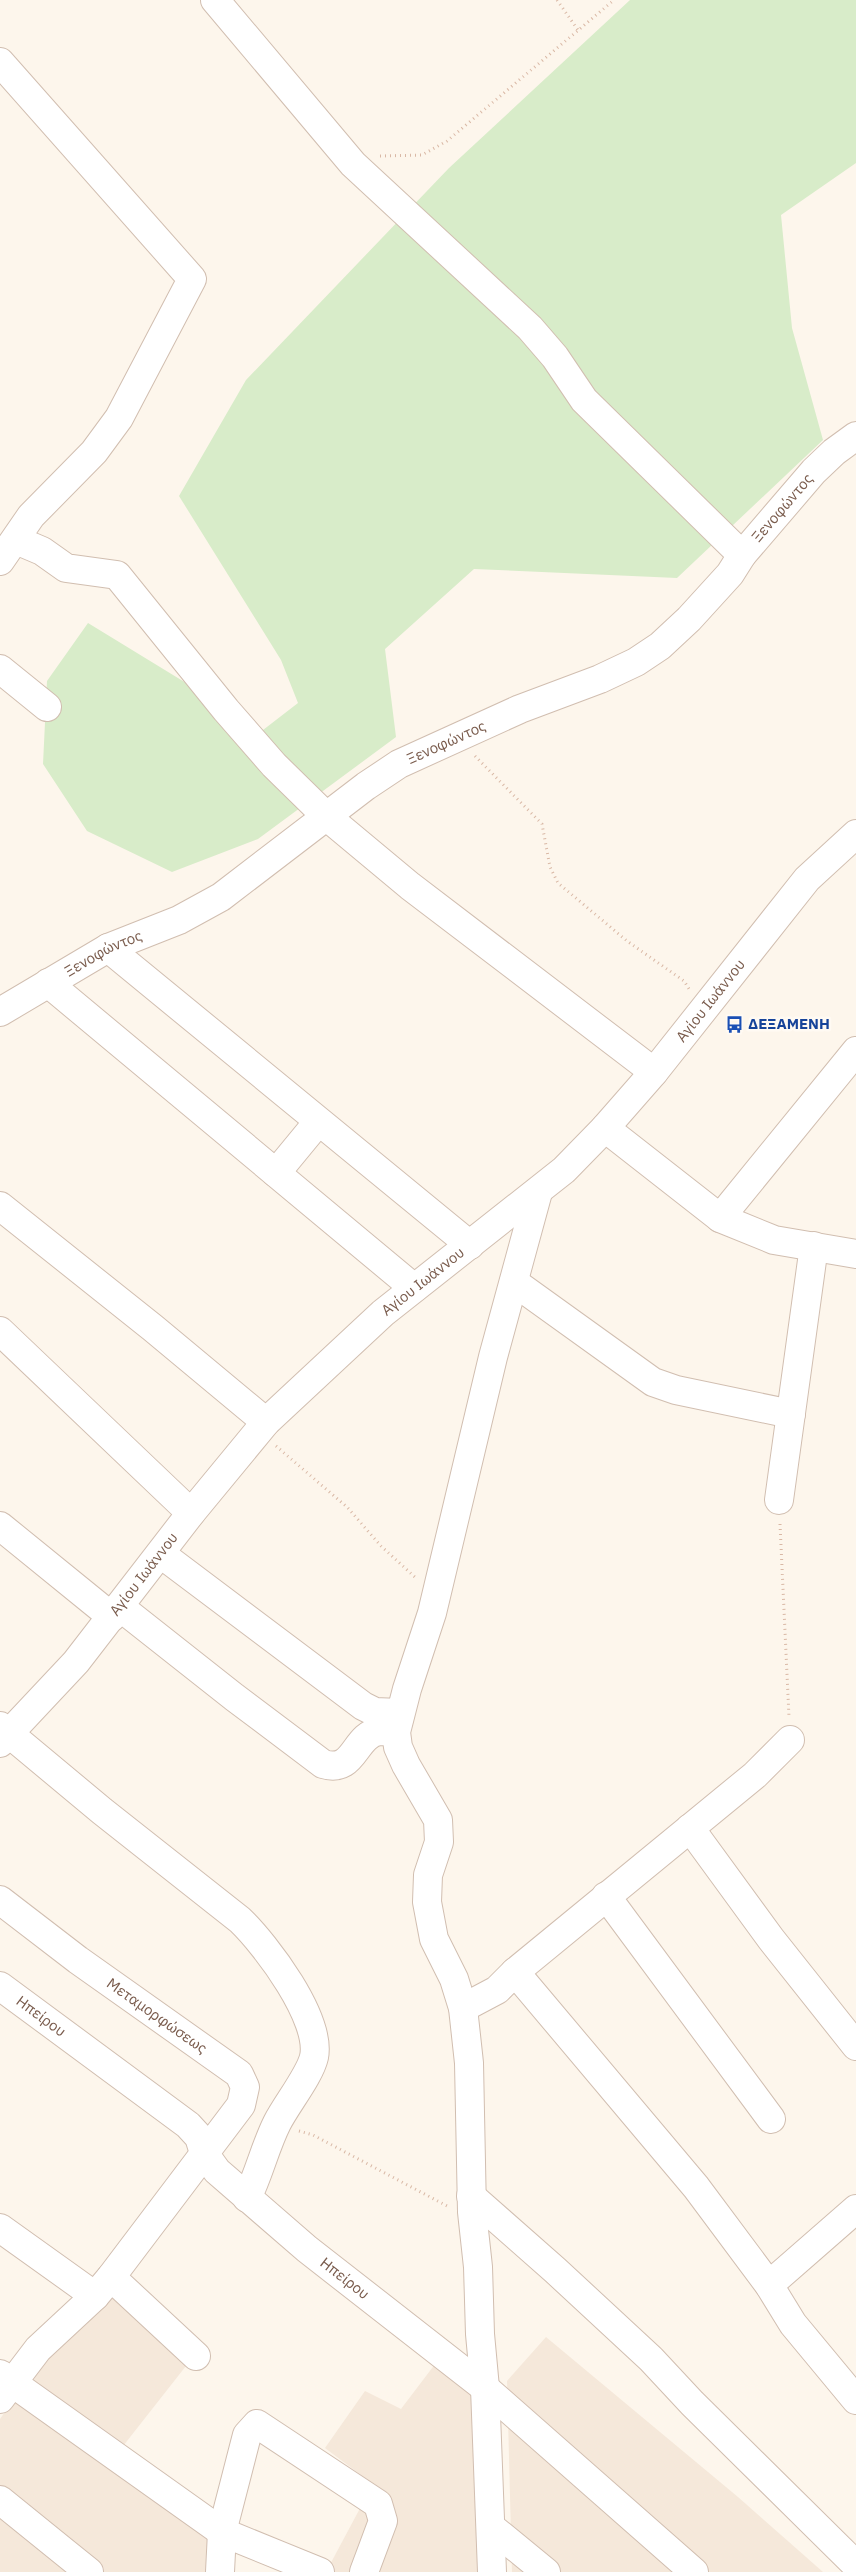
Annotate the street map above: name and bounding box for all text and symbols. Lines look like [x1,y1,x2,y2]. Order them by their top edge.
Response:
street label: Ξενοφώντος [747,469,817,546]
street label: Ξενοφώντος [404,716,489,768]
street label: Ξενοφώντος [61,926,145,981]
street label: Αγίου Ιωάννου [671,955,749,1046]
bus stop icon: ΔΕΞΑΜΕΝΗ [724,1014,744,1034]
place label: ΔΕΞΑΜΕΝΗ [748,1014,830,1033]
street label: Αγίου Ιωάννου [377,1242,468,1320]
street label: Αγίου Ιωάννου [105,1528,182,1620]
street label: Μεταμορφώσεως [103,1973,211,2057]
street label: Ηπείρου [13,1991,70,2041]
street label: Ηπείρου [317,2253,373,2303]

